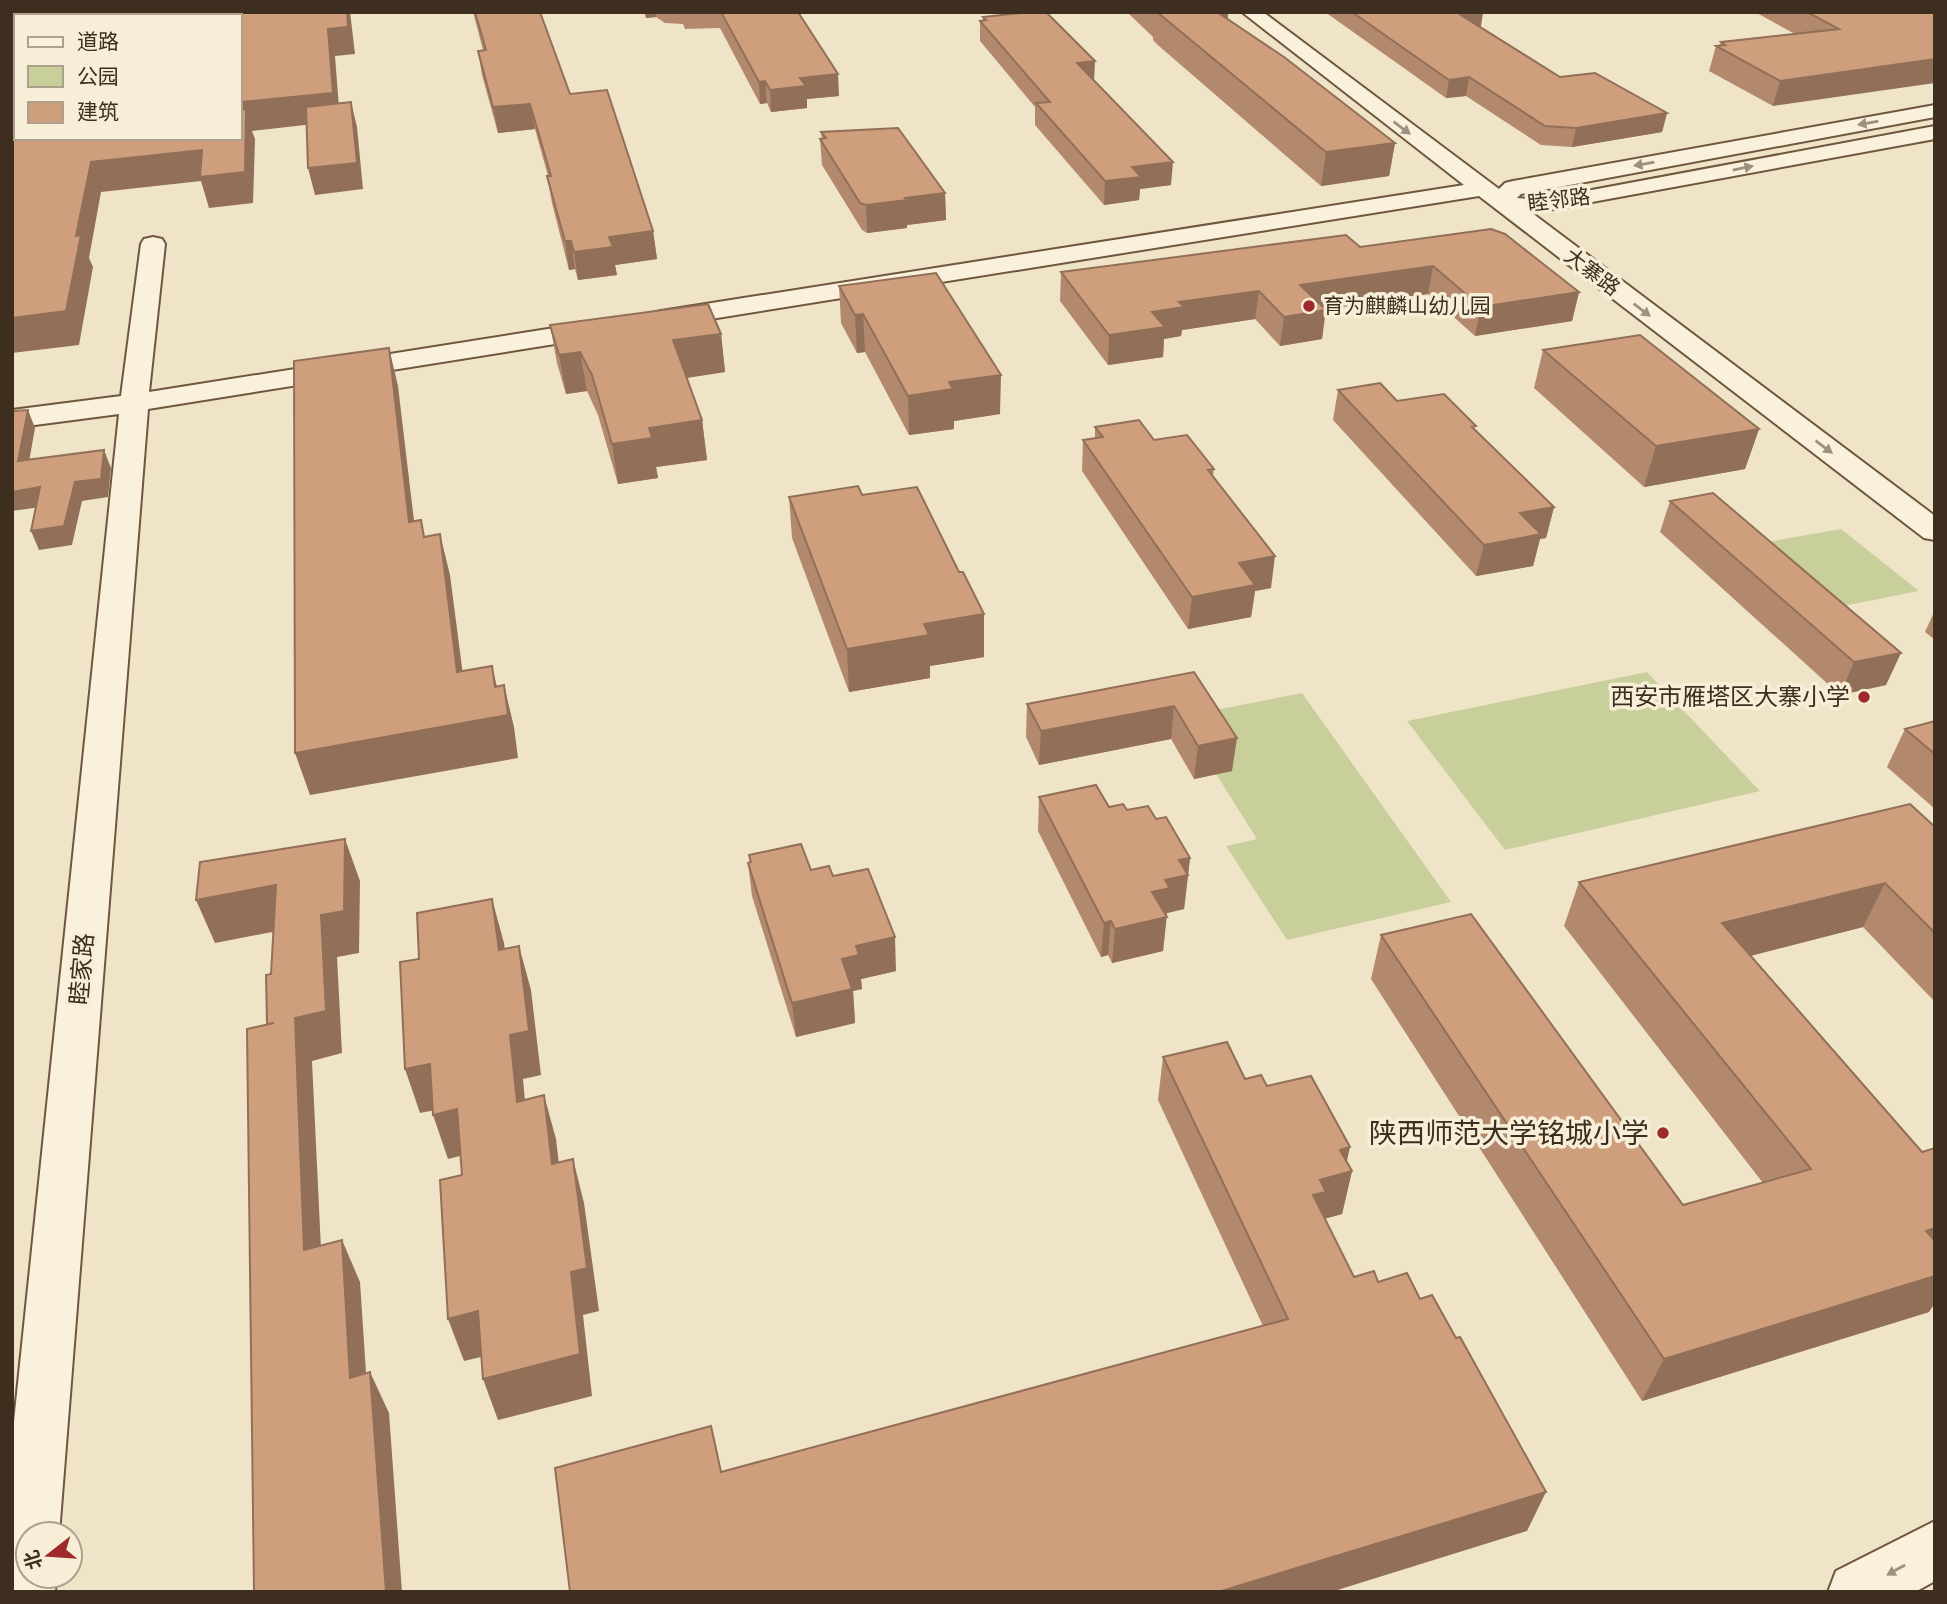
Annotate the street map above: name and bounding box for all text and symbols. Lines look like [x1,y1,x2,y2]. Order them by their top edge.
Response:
legend [14,14,242,140]
text: 道路 [77,24,119,55]
text: 公园 [77,59,119,90]
text: 建筑 [77,94,119,125]
one-way arrow [1857,118,1879,129]
one-way arrow [1393,121,1411,135]
one-way arrow [1633,159,1655,170]
one-way arrow [1732,162,1754,173]
street label: 睦邻路 [1526,178,1592,217]
street label: 大寨路 [1559,239,1628,301]
place label: 育为麒麟山幼儿园 [1323,288,1491,319]
marker: 育为麒麟山幼儿园 [1301,298,1317,314]
one-way arrow [1633,303,1651,317]
one-way arrow [1815,439,1833,453]
place label: 西安市雁塔区大寨小学 [1610,677,1850,712]
marker: 西安市雁塔区大寨小学 [1856,689,1872,705]
street label: 睦家路 [59,931,100,1006]
place label: 陕西师范大学铭城小学 [1369,1110,1649,1152]
marker: 陕西师范大学铭城小学 [1655,1125,1671,1141]
north arrow [14,1520,84,1590]
text: 北 [16,1547,48,1573]
one-way arrow [1886,1564,1905,1576]

